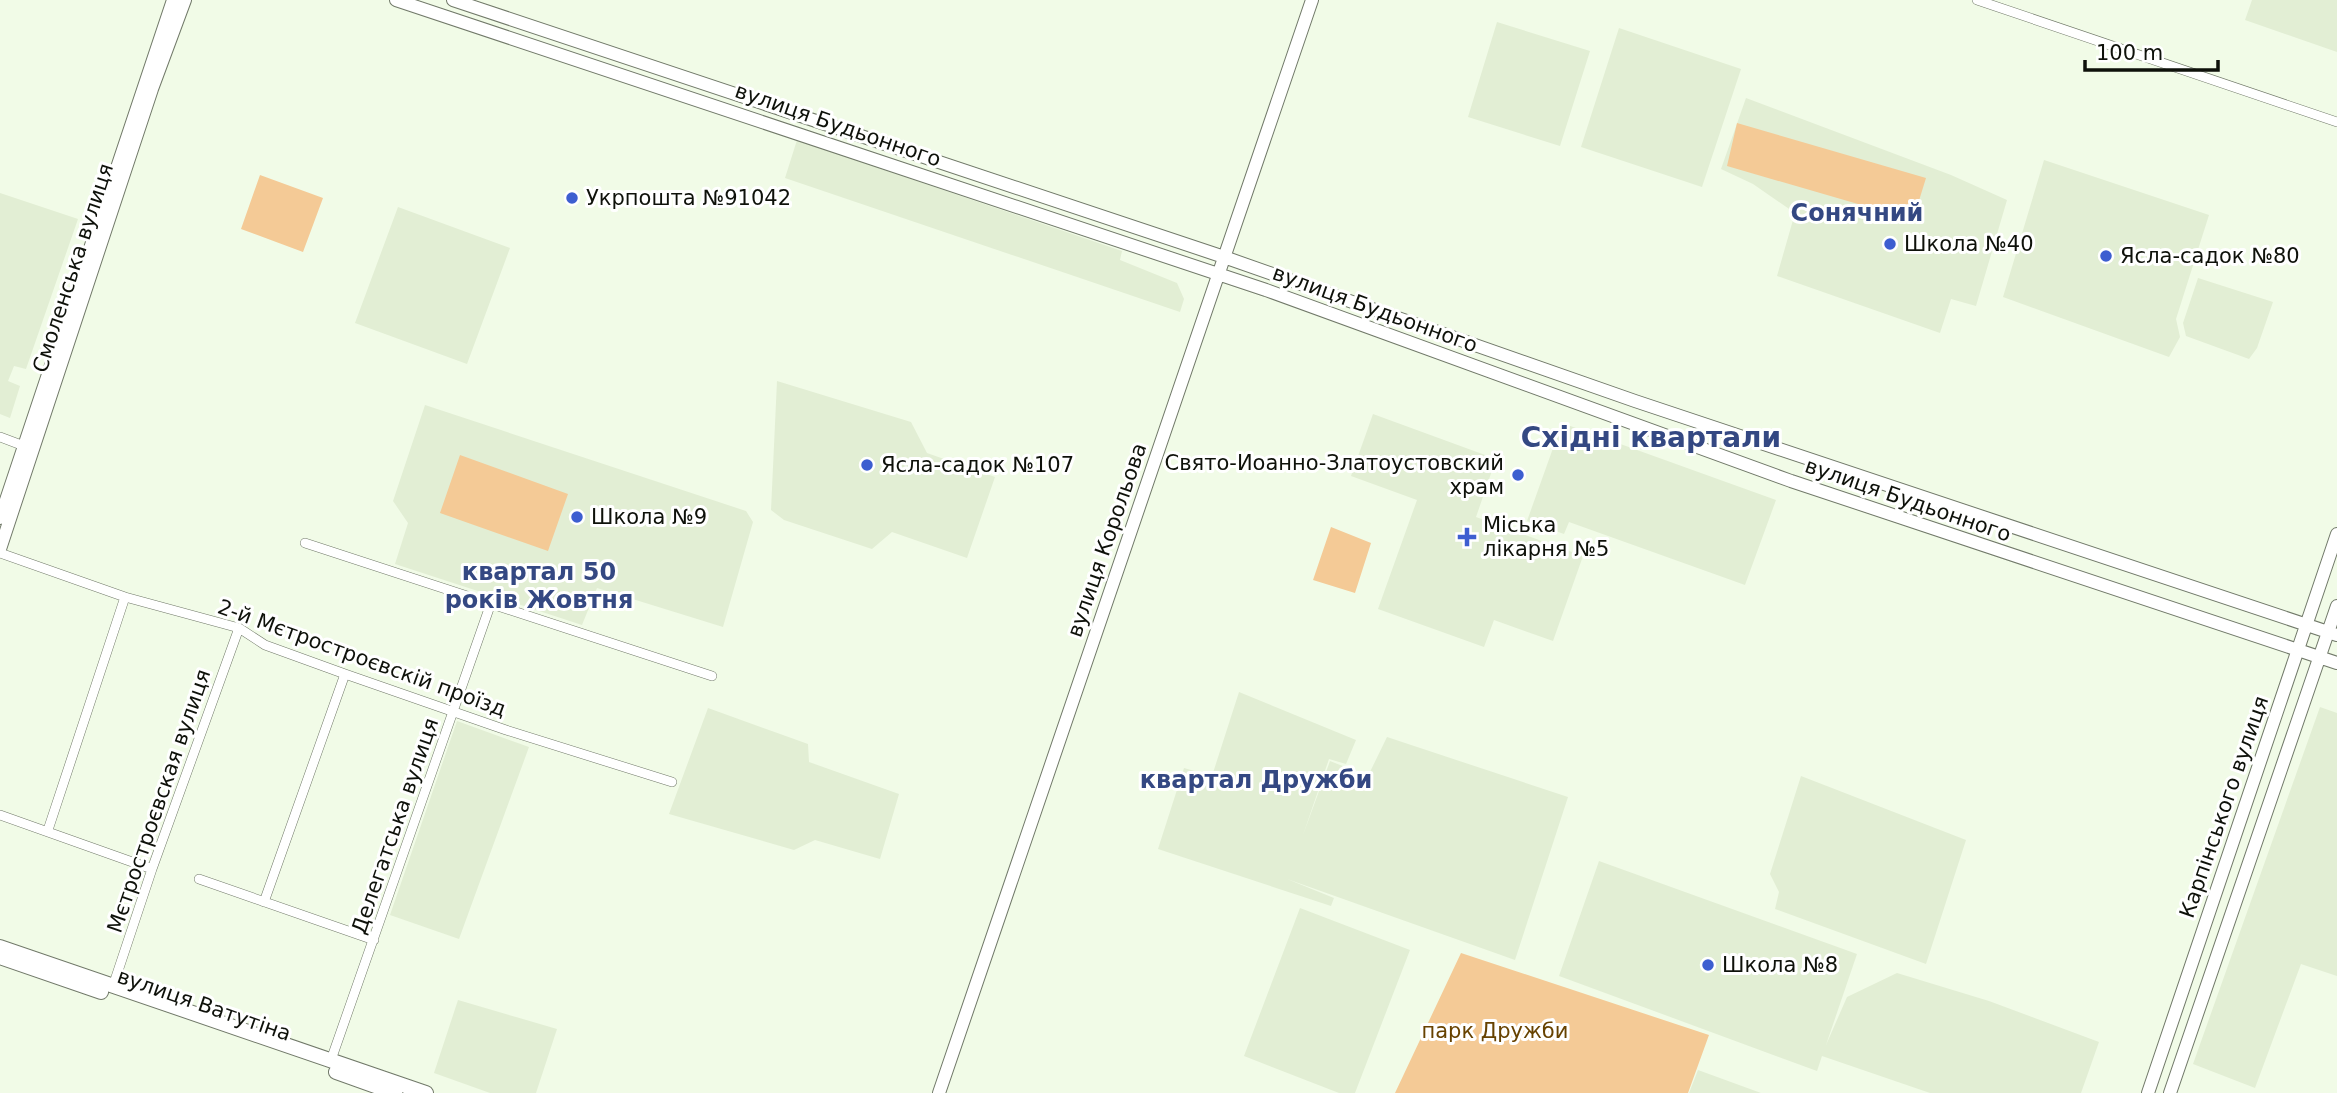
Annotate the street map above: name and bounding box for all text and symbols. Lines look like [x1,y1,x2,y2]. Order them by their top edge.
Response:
scale bar [2085,28,2218,72]
text: 100 m [2096,41,2163,65]
street label: вулиця Будьонного [732,78,944,172]
street label: Смоленська вулиця [28,160,118,376]
place label: Укрпошта №91042 [586,186,791,210]
marker: Укрпошта №91042 [564,190,580,206]
district label: Сонячний [1791,199,1923,227]
place label: Школа №40 [1904,232,2034,256]
marker: Школа №40 [1882,236,1898,252]
place label: Ясла-садок №80 [2120,244,2300,268]
marker: Ясла-садок №80 [2098,248,2114,264]
street label: вулиця Будьонного [1269,261,1481,357]
district label: Східні квартали [1521,421,1781,454]
street label: вулиця Корольова [1063,440,1151,640]
place label: Свято-Иоанно-Златоустовский храм [1165,451,1504,499]
place label: Ясла-садок №107 [881,453,1074,477]
street label: вулиця Будьонного [1802,453,2014,547]
marker: Ясла-садок №107 [859,457,875,473]
marker: Свято-Иоанно-Златоустовский храм [1510,467,1526,483]
place label: Школа №9 [591,505,707,529]
marker: Школа №9 [569,509,585,525]
place label: Міська лікарня №5 [1483,513,1609,561]
marker: Міська лікарня №5 [1457,527,1477,547]
district label: квартал 50 років Жовтня [445,558,633,614]
street label: 2-й Мєтростроєвскій проїзд [215,595,509,721]
street label: Мєтростроєвская вулиця [103,666,215,936]
street label: Карпінського вулиця [2175,693,2273,921]
street label: Делегатська вулиця [347,715,443,937]
district label: квартал Дружби [1140,766,1372,794]
place label: Школа №8 [1722,953,1838,977]
marker: Школа №8 [1700,957,1716,973]
street label: вулиця Ватутіна [114,964,294,1046]
park label: парк Дружби [1422,1019,1568,1043]

